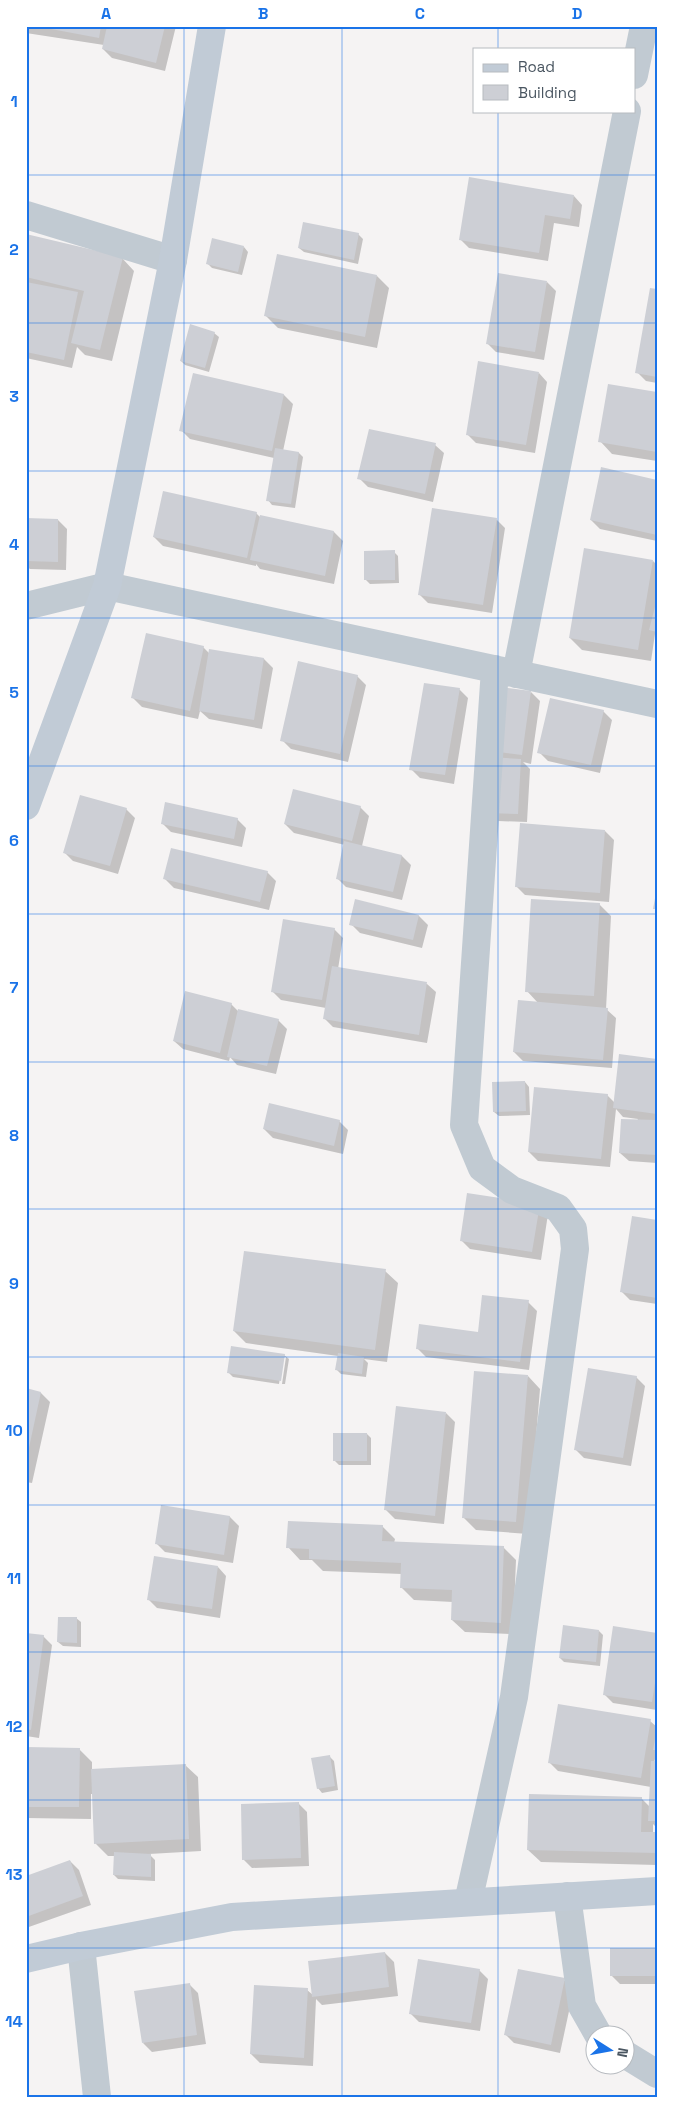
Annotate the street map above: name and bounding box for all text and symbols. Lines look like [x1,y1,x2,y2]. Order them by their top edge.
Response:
text: A [101,3,111,24]
text: B [258,3,268,24]
text: C [415,3,425,24]
text: D [572,3,582,24]
legend [473,48,636,112]
text: Road [518,57,555,76]
text: Building [518,83,577,102]
text: 1 [10,91,18,112]
text: 2 [9,239,19,260]
text: 3 [9,386,19,407]
text: 4 [9,534,19,555]
text: 5 [9,682,19,703]
text: 6 [9,830,19,851]
text: 7 [10,977,19,998]
text: 8 [9,1125,19,1146]
text: 9 [9,1273,19,1294]
text: 10 [5,1420,23,1441]
text: 11 [7,1568,21,1589]
text: 12 [6,1716,22,1737]
text: 13 [6,1864,23,1885]
text: 14 [5,2011,23,2032]
north arrow [586,2026,636,2076]
text: N [613,2046,632,2059]

